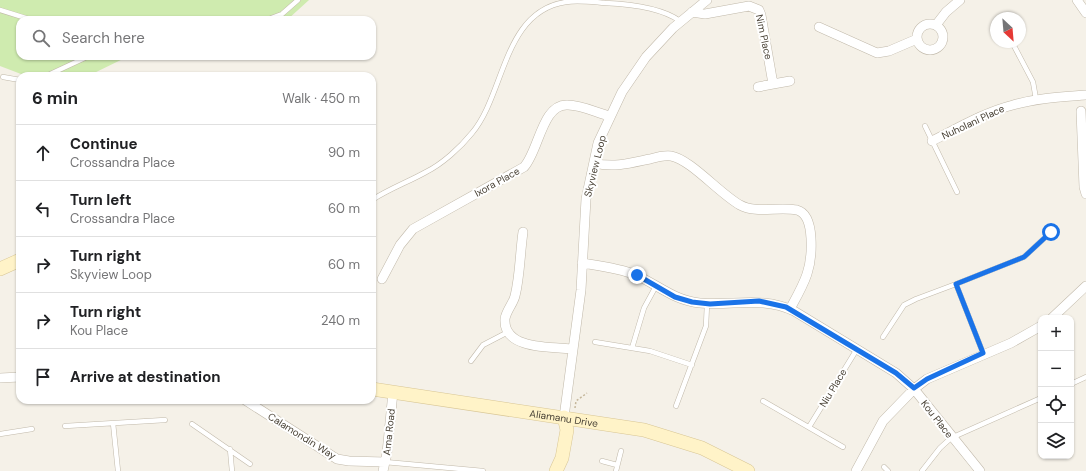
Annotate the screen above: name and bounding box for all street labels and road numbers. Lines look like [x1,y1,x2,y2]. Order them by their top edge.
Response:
street label: Nim Place [753,13,775,61]
street label: Nuholani Place [940,102,1007,142]
street label: Skyview Loop [581,134,609,198]
street label: Ixora Place [472,164,522,200]
street label: Niu Place [816,366,850,410]
street label: Kou Place [918,397,956,441]
street label: Aliamanu Drive [529,406,599,430]
street label: Ama Road [380,408,398,456]
street label: Calamondin Way [265,410,339,462]

